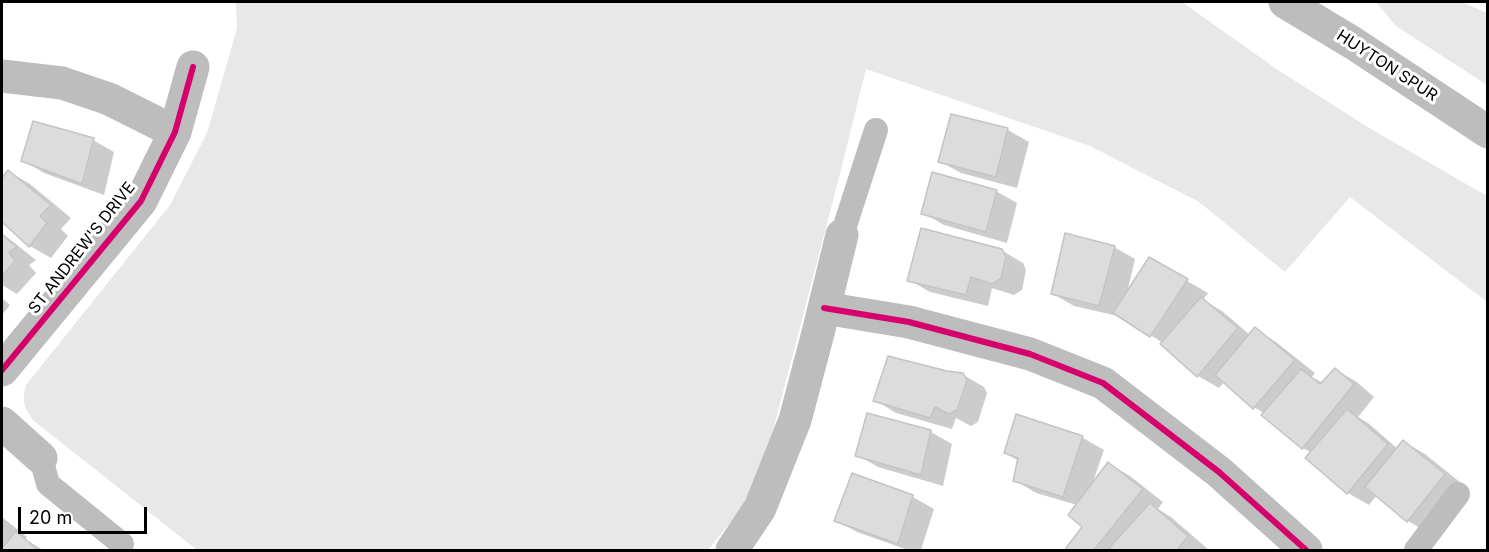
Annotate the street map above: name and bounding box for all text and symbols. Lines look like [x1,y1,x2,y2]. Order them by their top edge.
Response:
street label: HUYTON SPUR [1333,26,1441,106]
street label: ST ANDREW'S DRIVE [25,178,139,318]
scale bar [21,495,150,533]
text: 20 m [29,507,72,528]

